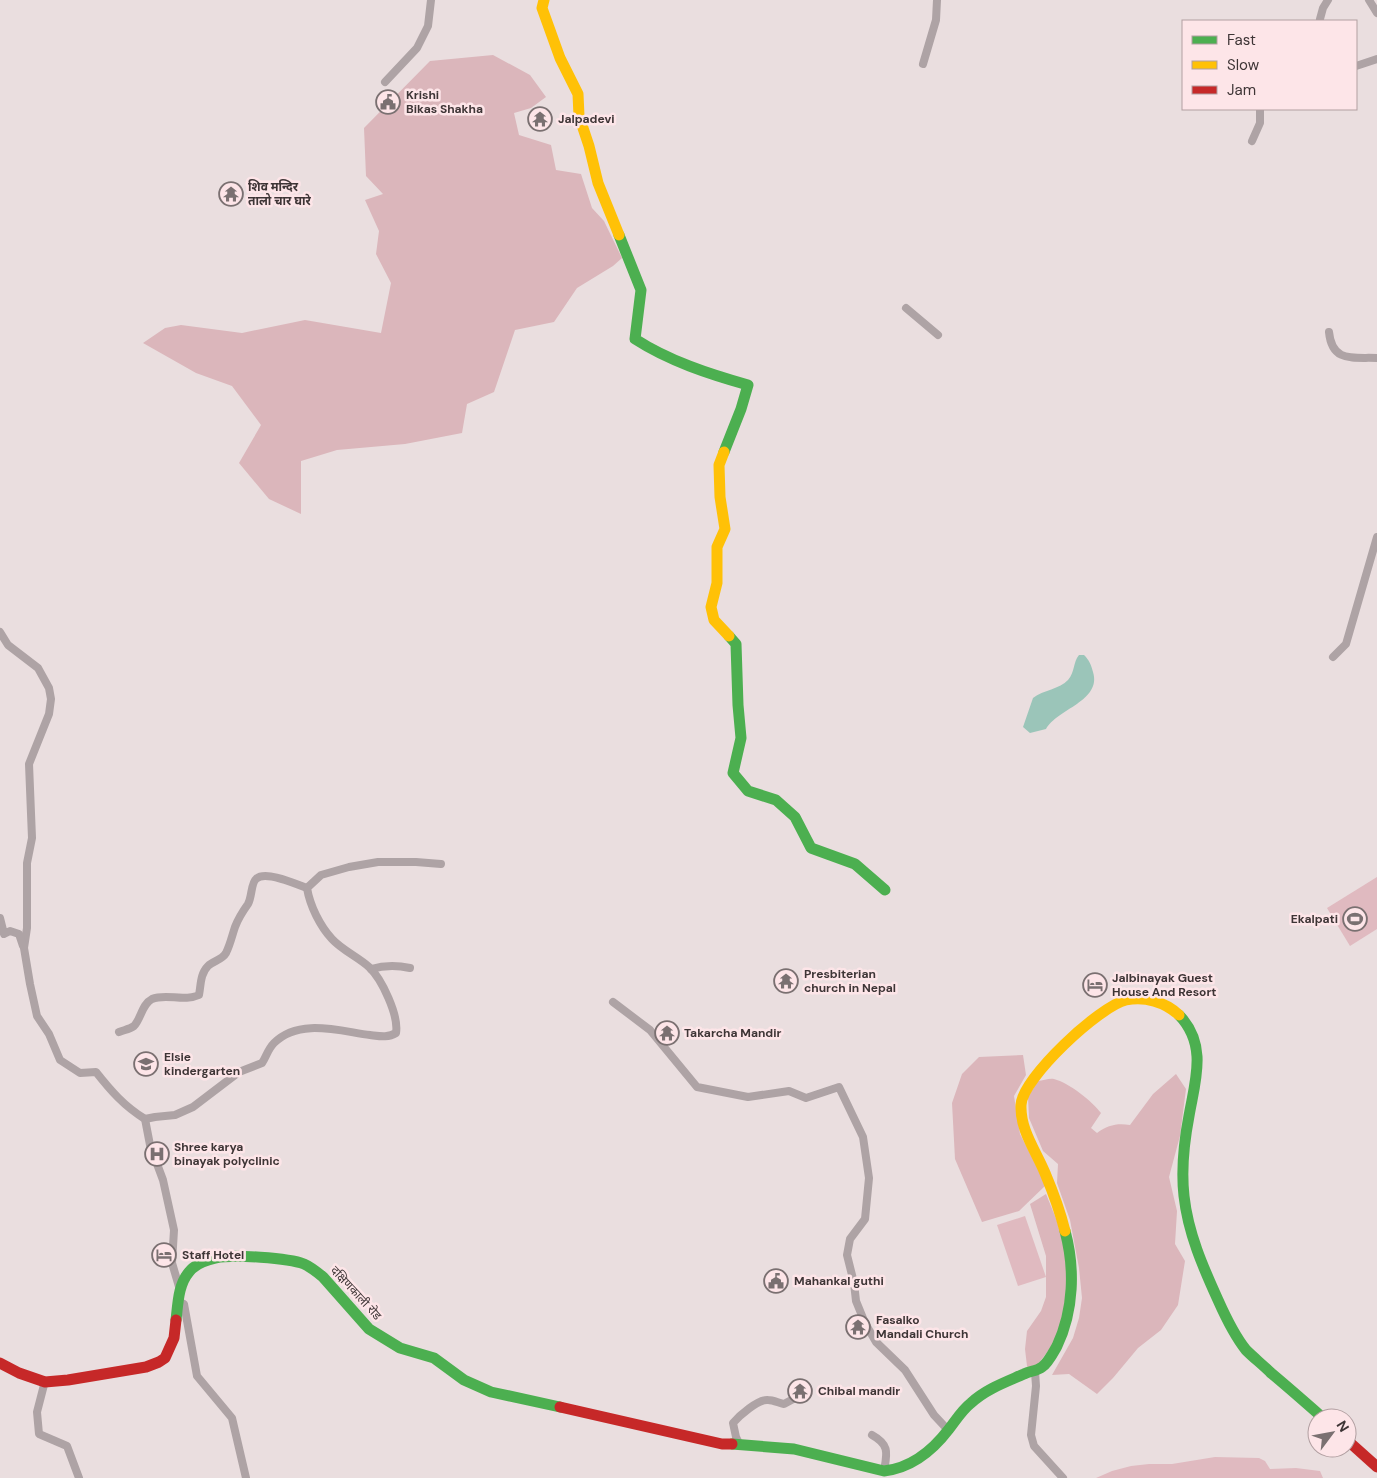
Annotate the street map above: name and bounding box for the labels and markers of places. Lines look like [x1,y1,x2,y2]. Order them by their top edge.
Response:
place label: Krishi Bikas Shakha [406,87,483,117]
public building icon: Krishi Bikas Shakha [375,89,401,115]
temple icon: Jalpadevi [527,106,553,132]
place label: Jalpadevi [558,111,615,127]
place label: शिव मन्दिर तालो चार घारे [248,179,311,209]
temple icon: शिव मन्दिर तालो चार घारे [218,181,244,207]
sports icon: Ekalpati [1342,906,1368,932]
place label: Ekalpati [1291,911,1338,927]
place label: Presbiterian church in Nepal [804,966,896,996]
temple icon: Presbiterian church in Nepal [773,968,799,994]
place label: Jalbinayak Guest House And Resort [1112,970,1217,1000]
hotel icon: Jalbinayak Guest House And Resort [1082,972,1108,998]
temple icon: Takarcha Mandir [654,1020,680,1046]
place label: Takarcha Mandir [684,1025,781,1041]
place label: Elsie kindergarten [164,1049,240,1079]
school or university icon: Elsie kindergarten [133,1051,159,1077]
place label: Shree karya binayak polyclinic [174,1139,280,1169]
hospital icon: Shree karya binayak polyclinic [144,1141,170,1167]
hotel icon: Staff Hotel [151,1242,177,1268]
place label: Staff Hotel [182,1247,244,1263]
public building icon: Mahankal guthi [763,1268,789,1294]
place label: Mahankal guthi [794,1273,884,1289]
place label: Fasalko Mandali Church [876,1312,968,1342]
temple icon: Fasalko Mandali Church [845,1314,871,1340]
temple icon: Chibal mandir [787,1378,813,1404]
place label: Chibal mandir [818,1383,900,1399]

